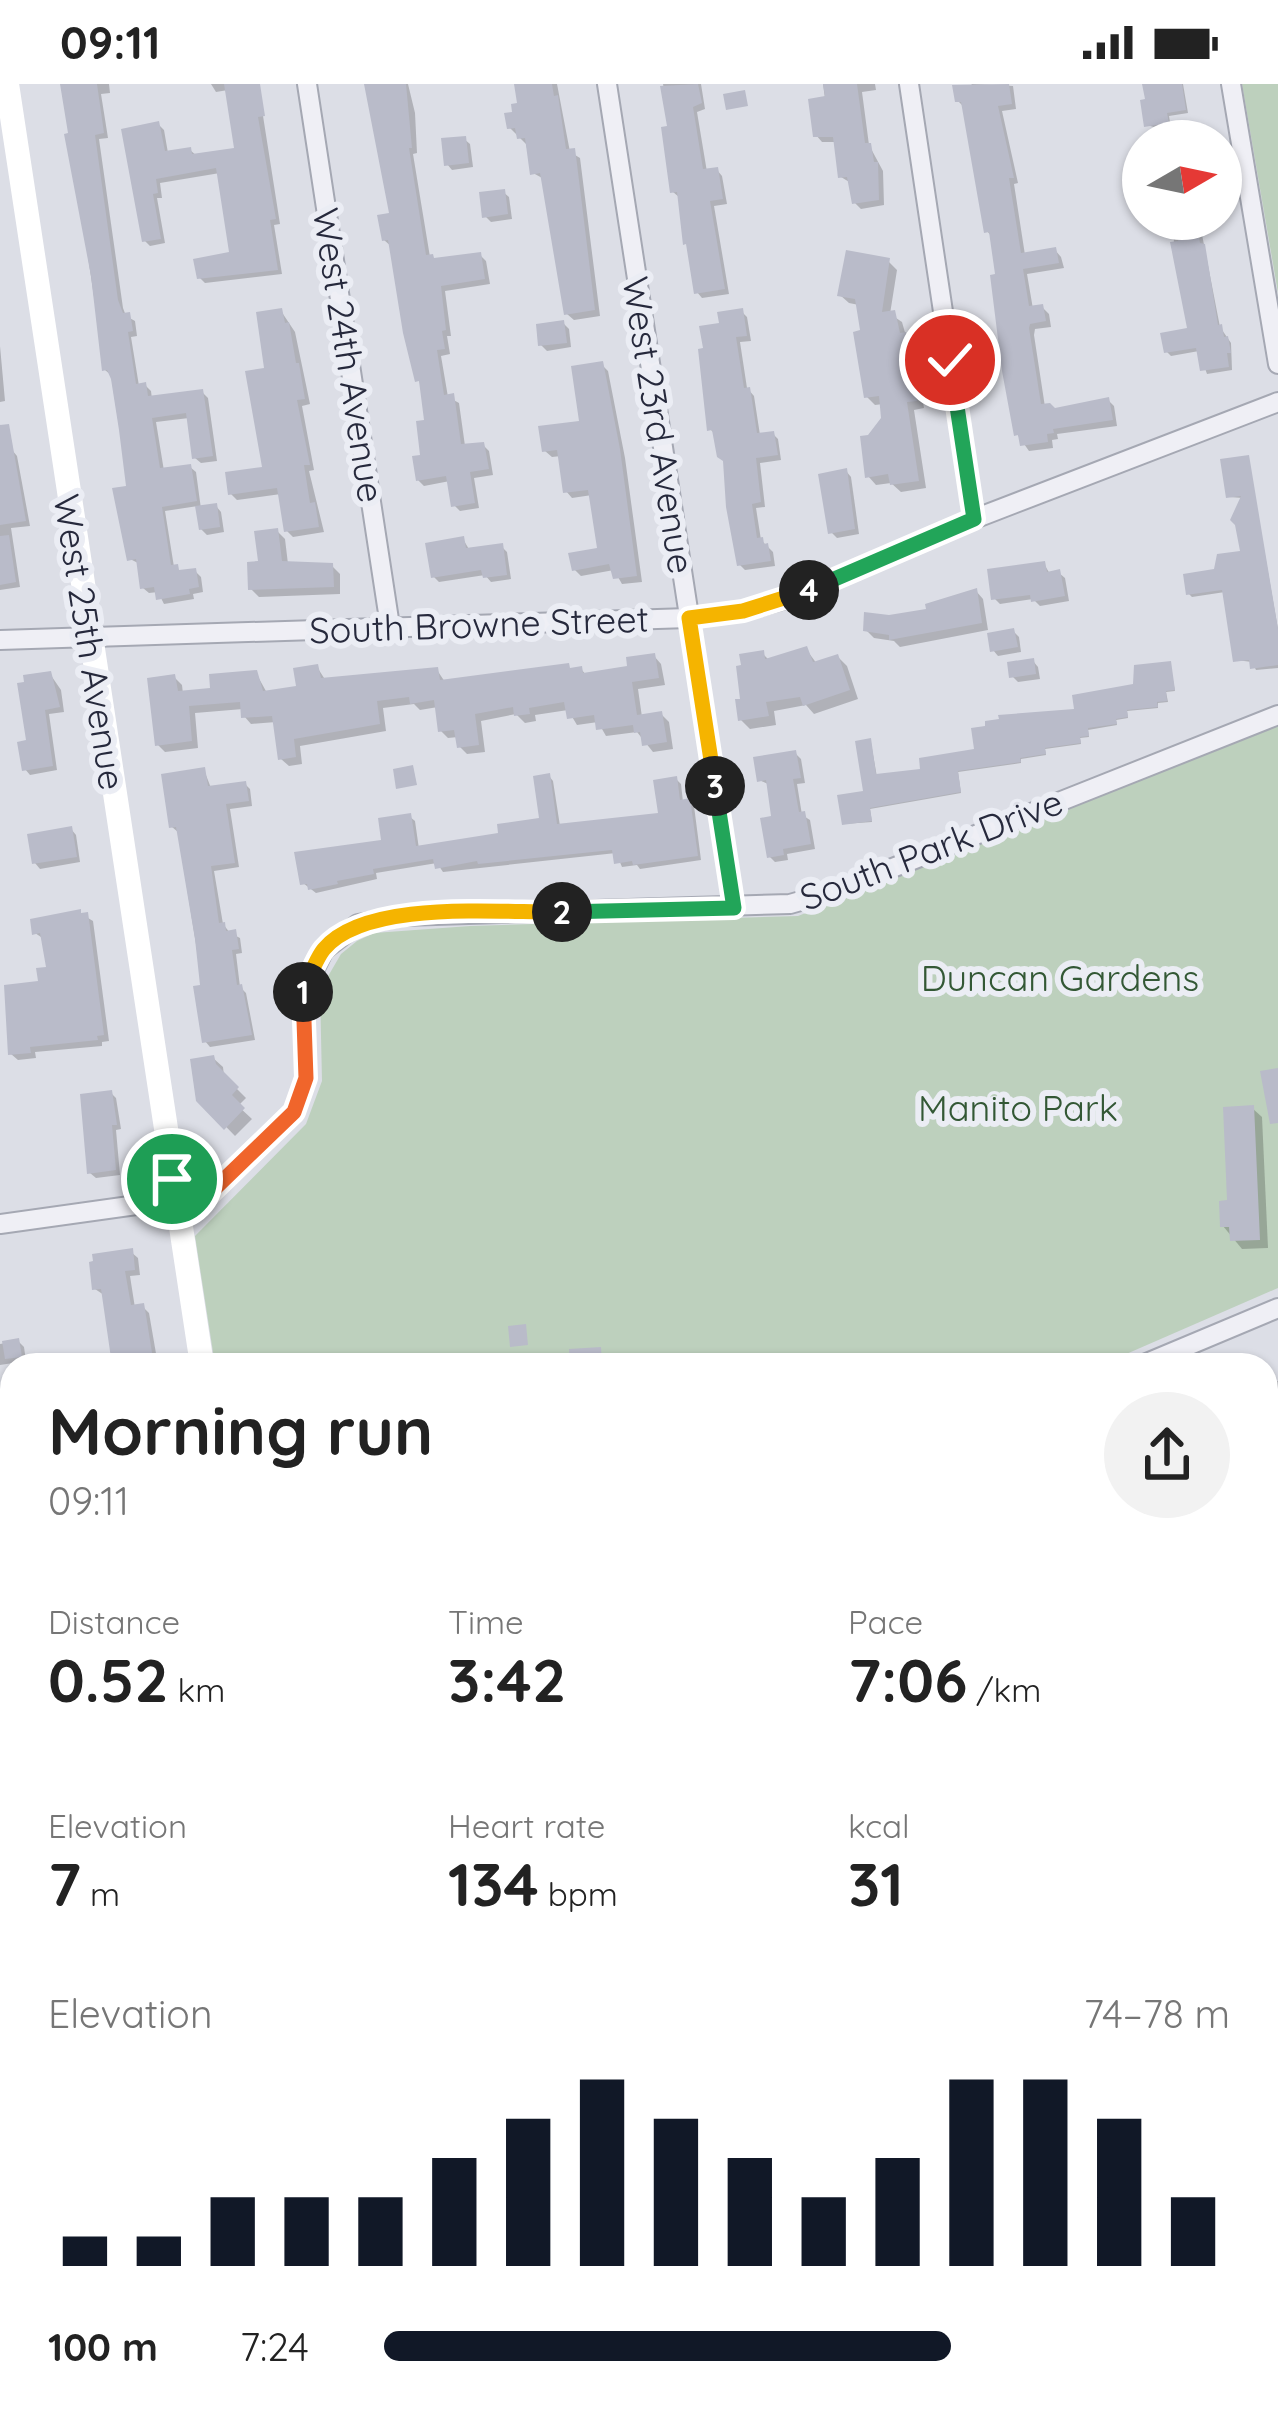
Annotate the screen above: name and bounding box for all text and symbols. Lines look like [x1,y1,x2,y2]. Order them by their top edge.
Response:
text: 09:11 [60,14,161,70]
north arrow [1122,120,1242,240]
map controls [1122,120,1242,240]
street label: West 24th Avenue [304,205,394,505]
street label: West 23rd Avenue [613,273,705,577]
pin [899,309,1001,411]
icon: check [917,327,983,393]
street label: West 25th Avenue [44,491,136,793]
pin: 4 [779,560,839,620]
text: 4 [799,569,819,610]
street label: South Browne Street [309,596,649,652]
pin: 3 [685,756,745,816]
text: 3 [706,765,724,806]
street label: South Park Drive [793,778,1069,920]
pin: 2 [532,882,592,942]
text: 2 [553,891,571,932]
park label: Duncan Gardens [921,955,1199,1000]
pin: 1 [273,962,333,1022]
text: 1 [297,971,309,1012]
park label: Manito Park [918,1085,1118,1130]
pin [121,1128,223,1230]
icon: arrive [139,1146,205,1212]
text: Morning run [48,1389,433,1472]
button: share [1104,1392,1230,1518]
text: 09:11 [48,1476,129,1525]
text: Distance [48,1601,180,1642]
text: Time [448,1601,524,1642]
text: Pace [848,1601,923,1642]
text: 0.52 [48,1642,168,1717]
text: 3:42 [448,1642,566,1717]
text: 7:06 [848,1642,967,1717]
text: km [168,1669,225,1710]
text: /km [967,1669,1041,1710]
text: Elevation [48,1805,187,1846]
text: Heart rate [448,1805,605,1846]
text: kcal [848,1805,910,1846]
text: 7 [48,1846,81,1921]
text: 134 [448,1846,539,1921]
text: 31 [848,1846,904,1921]
text: m [81,1873,120,1914]
text: bpm [539,1873,618,1914]
text: Elevation [48,1989,212,2038]
text: 74–78 m [1084,1989,1230,2038]
text: 100 m [48,2322,158,2371]
text: 7:24 [240,2322,309,2371]

